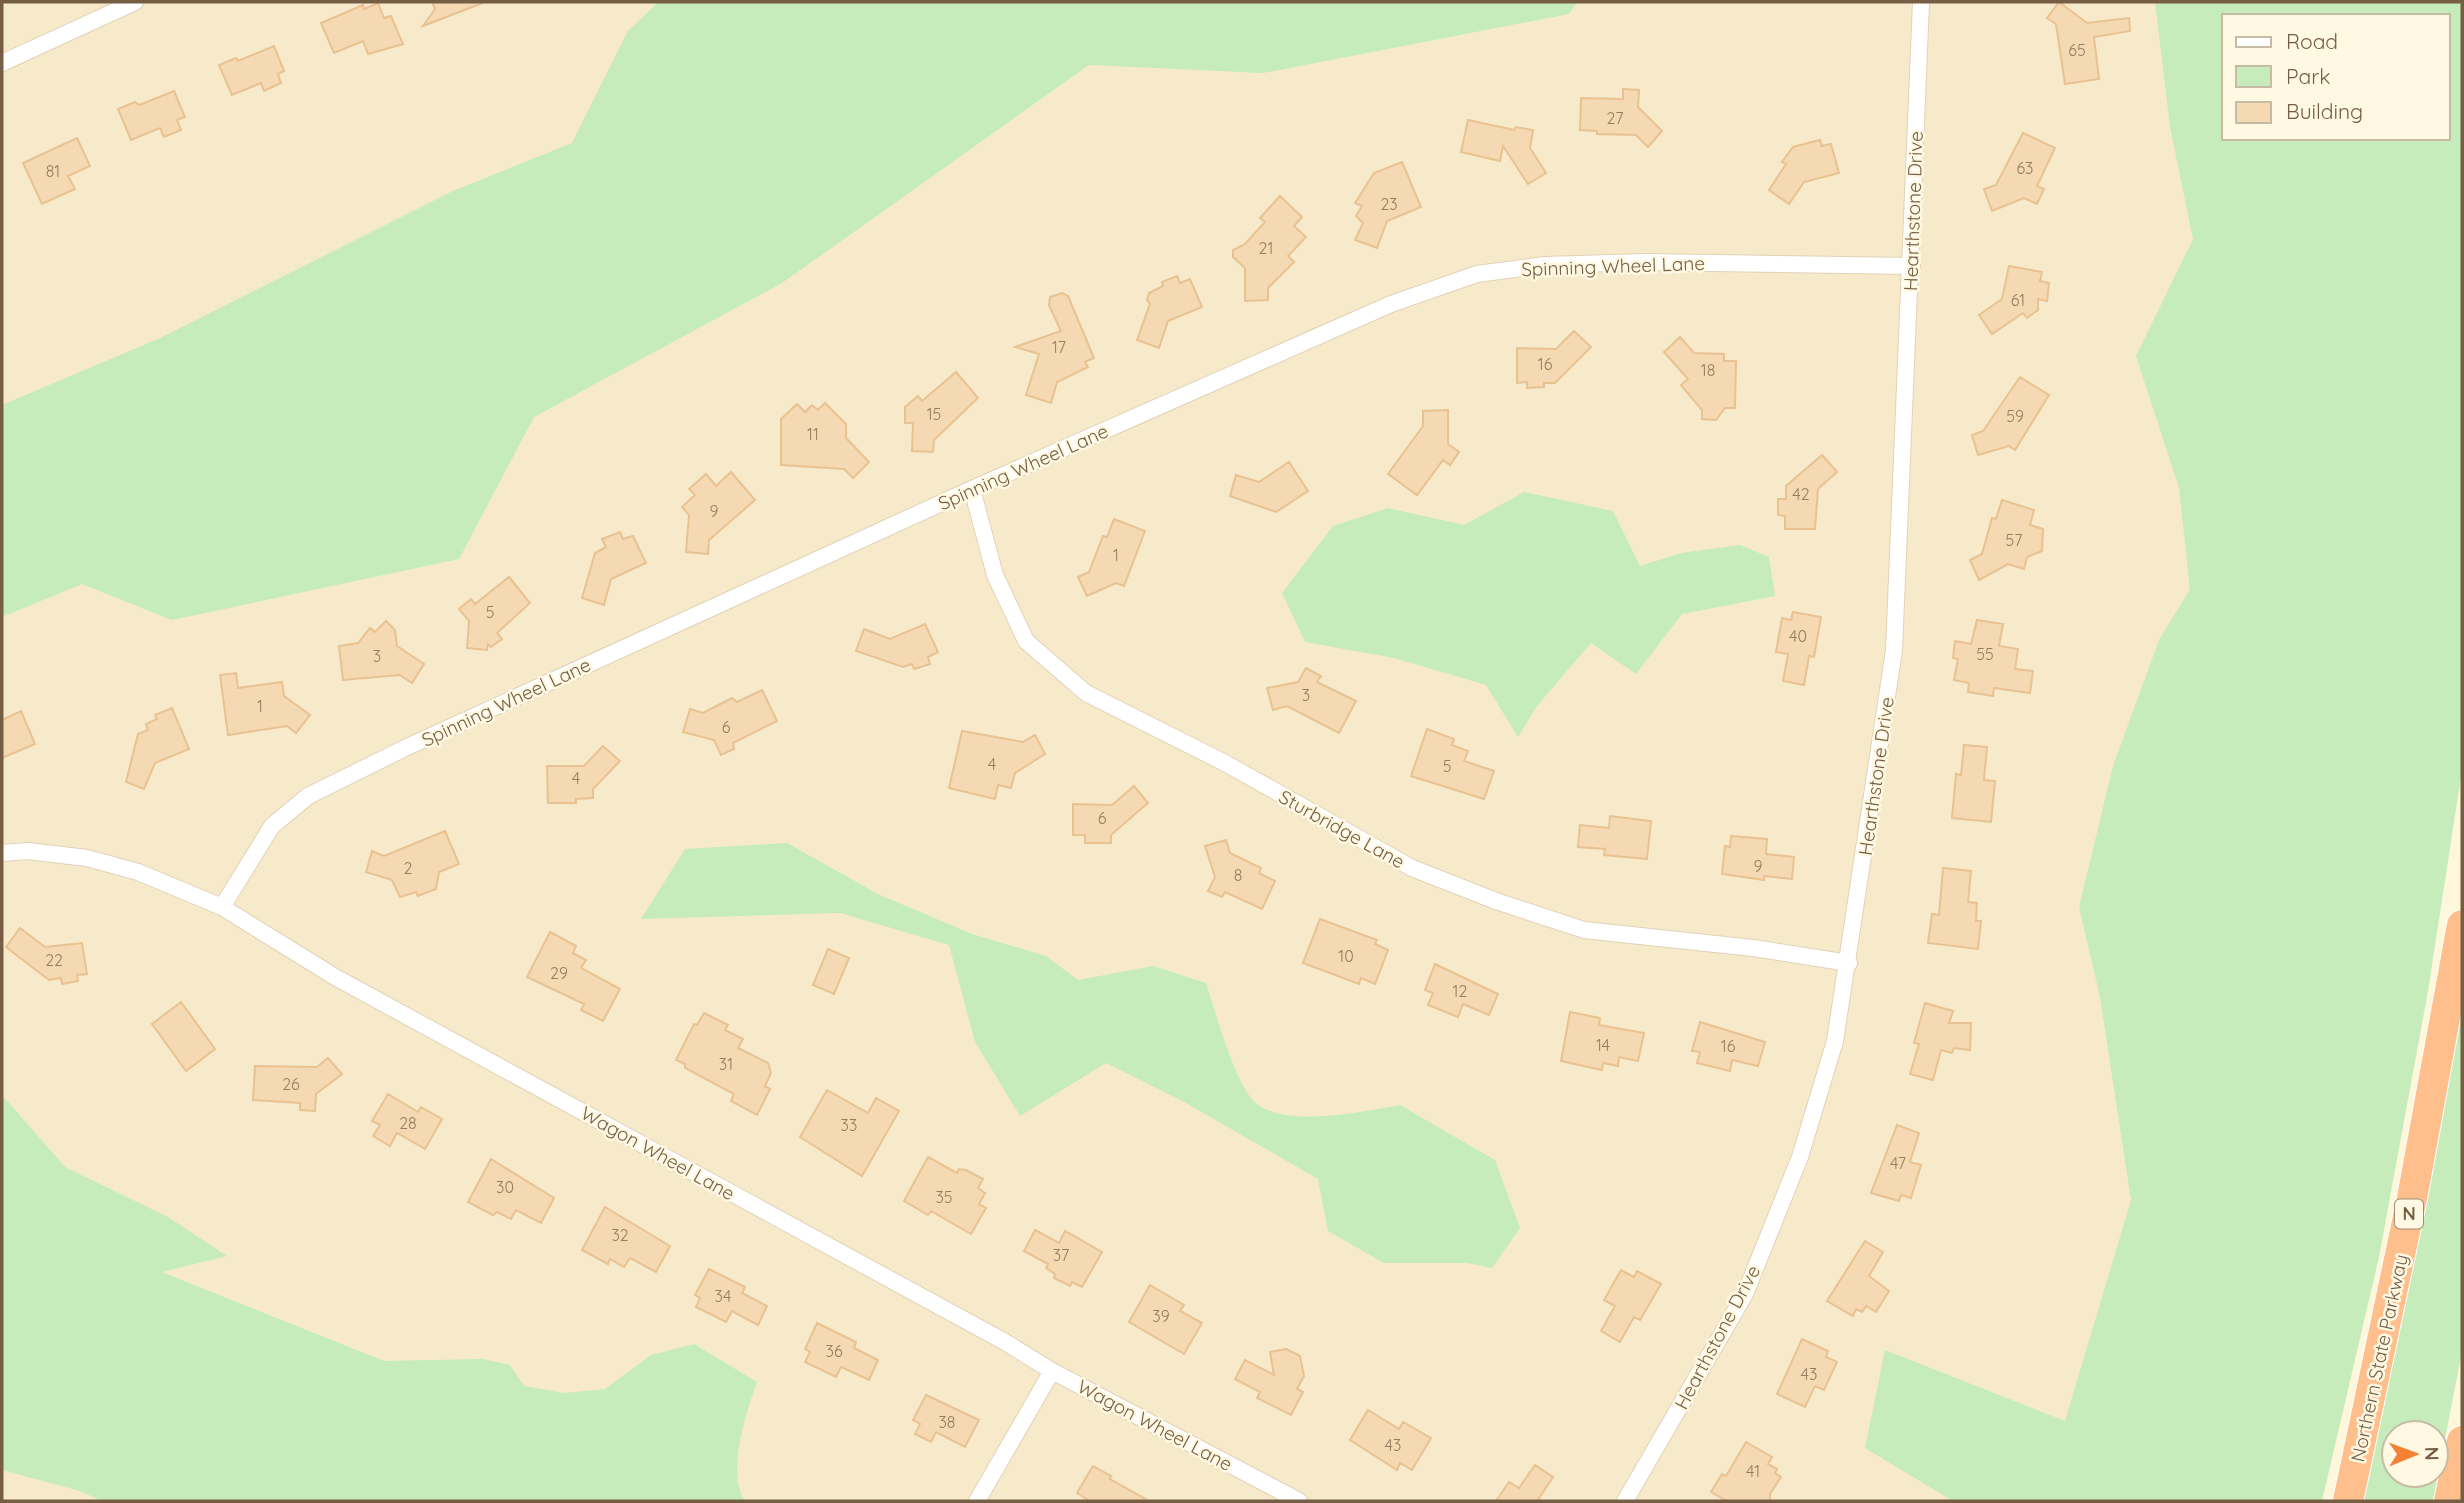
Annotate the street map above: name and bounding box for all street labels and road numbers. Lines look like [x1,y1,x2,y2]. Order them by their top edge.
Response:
street label: Hearthstone Drive [1898,131,1928,291]
street label: Spinning Wheel Lane [1521,251,1705,281]
street label: Spinning Wheel Lane [934,419,1112,515]
street label: Spinning Wheel Lane [418,652,594,752]
street label: Hearthstone Drive [1853,695,1899,857]
street label: Sturbridge Lane [1275,784,1409,874]
street label: Wagon Wheel Lane [577,1101,739,1205]
road number: N [2395,1199,2423,1228]
street label: Northern State Parkway [2345,1252,2413,1464]
street label: Hearthstone Drive [1669,1261,1765,1413]
street label: Wagon Wheel Lane [1073,1374,1237,1476]

